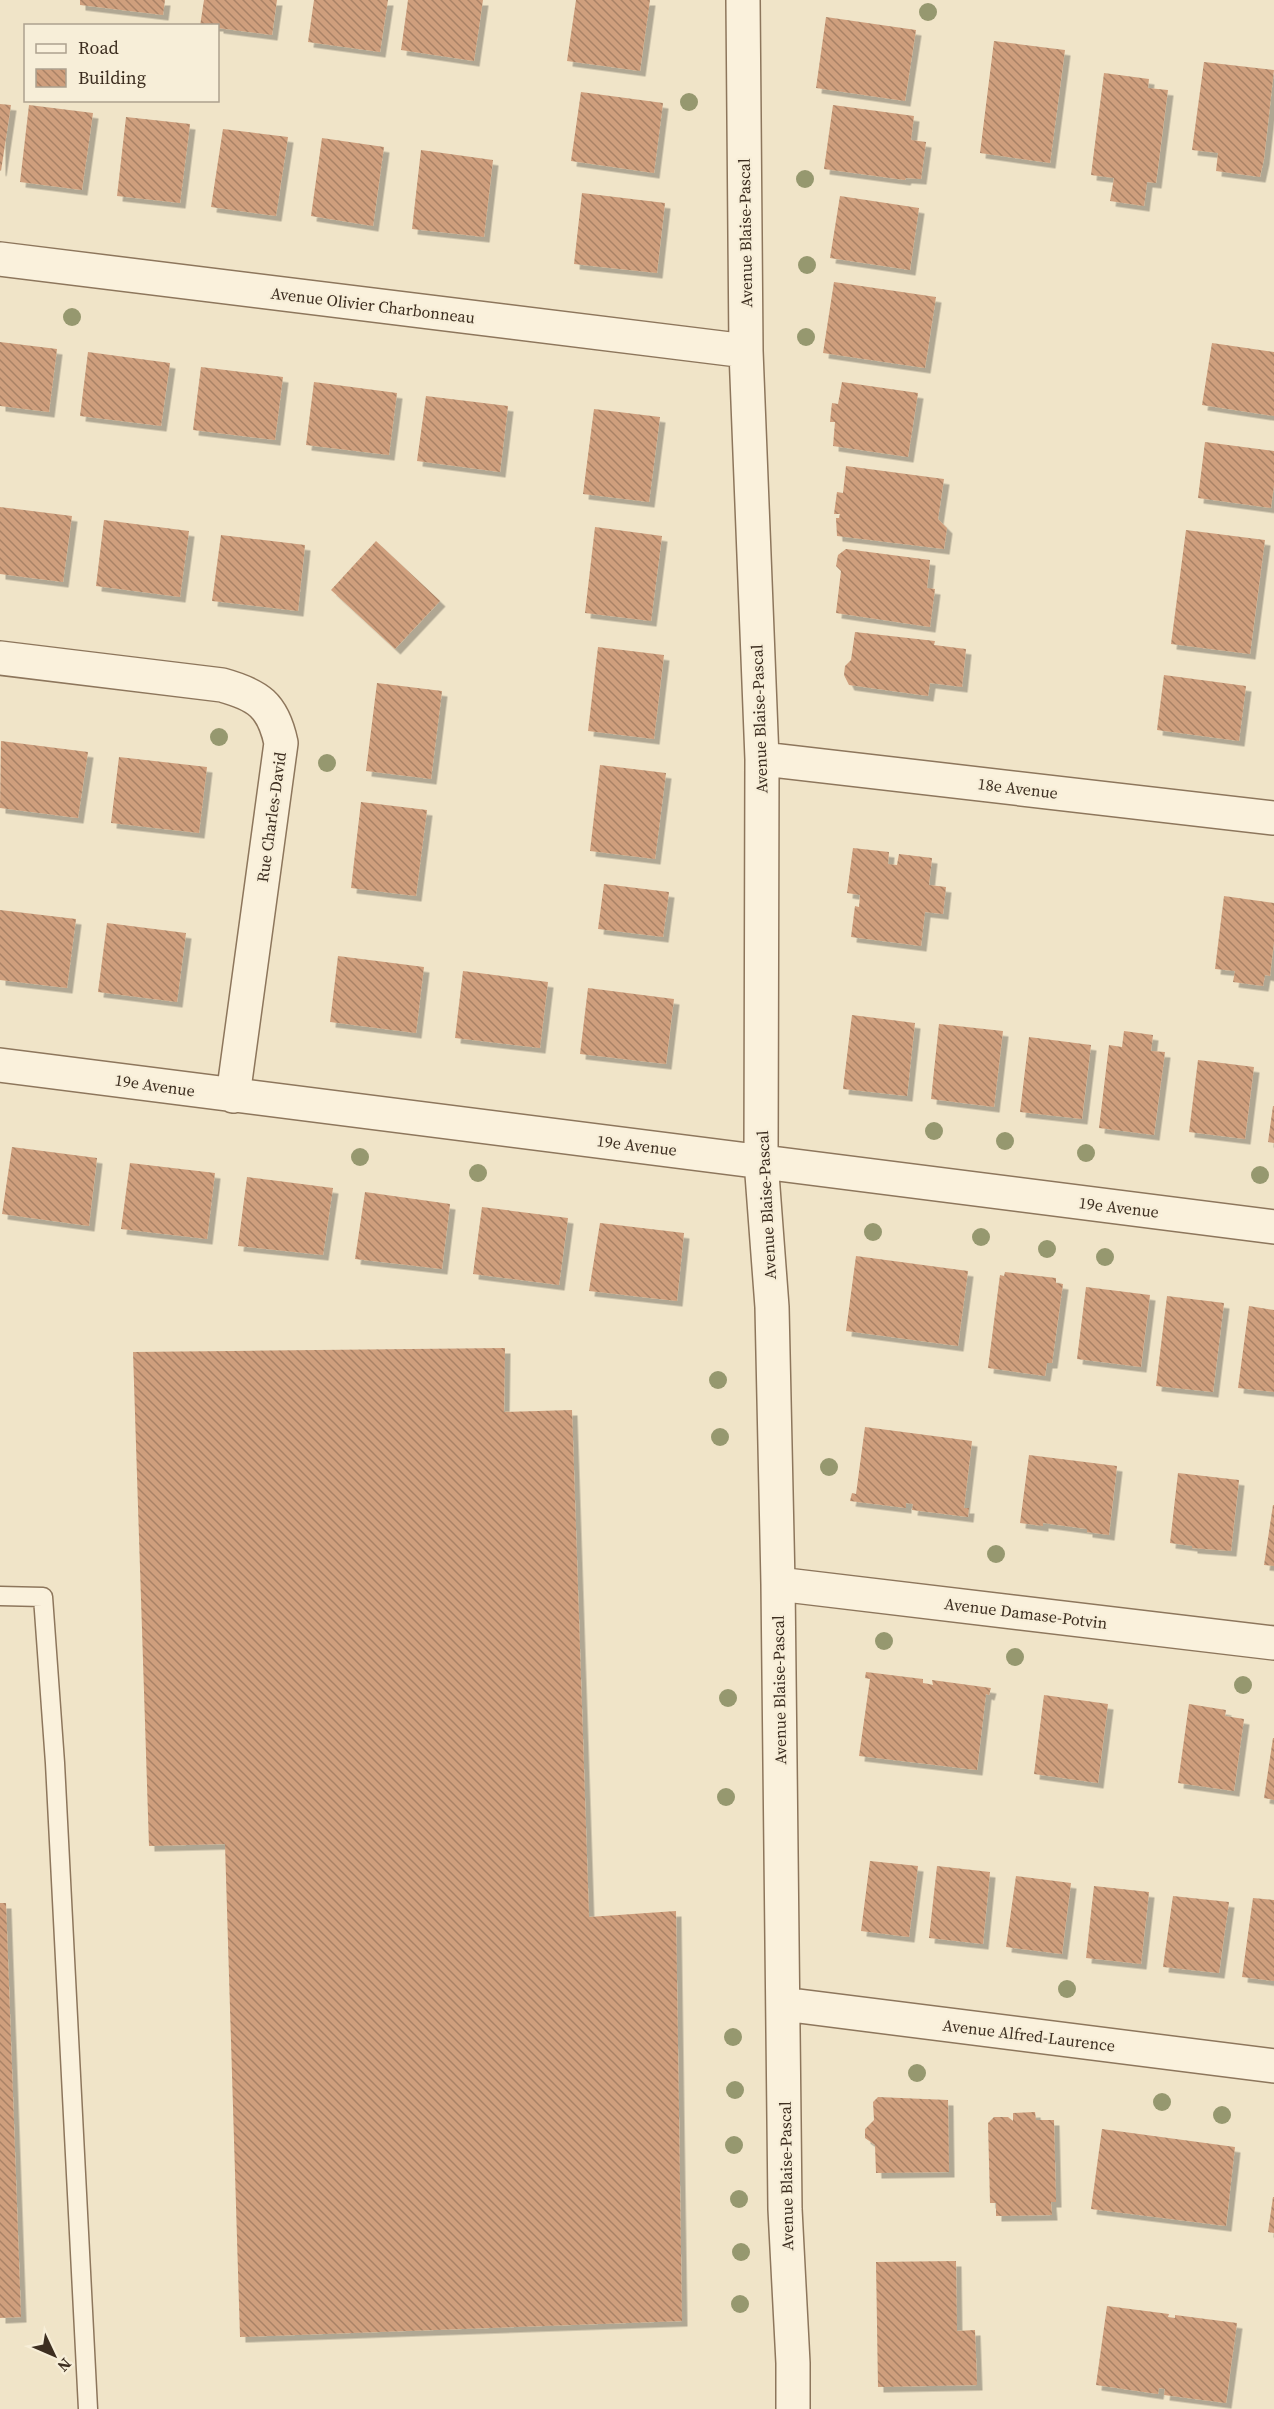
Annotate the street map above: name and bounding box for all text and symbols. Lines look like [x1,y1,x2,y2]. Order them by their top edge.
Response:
legend [24,24,219,102]
text: Road [78,35,119,60]
text: Building [78,65,146,90]
street label: Avenue Blaise-Pascal [733,158,757,308]
street label: Avenue Olivier Charbonneau [270,282,476,328]
street label: Avenue Blaise-Pascal [745,644,773,794]
street label: Rue Charles-David [251,750,291,884]
street label: 18e Avenue [977,772,1059,804]
street label: 19e Avenue [114,1069,196,1101]
street label: 19e Avenue [596,1129,678,1161]
street label: Avenue Blaise-Pascal [751,1130,781,1280]
street label: 19e Avenue [1078,1191,1160,1223]
street label: Avenue Damase-Potvin [943,1592,1109,1634]
street label: Avenue Blaise-Pascal [767,1615,791,1765]
street label: Avenue Alfred-Laurence [942,2014,1116,2056]
street label: Avenue Blaise-Pascal [774,2101,798,2251]
north arrow [24,2325,84,2385]
text: N [53,2354,77,2378]

